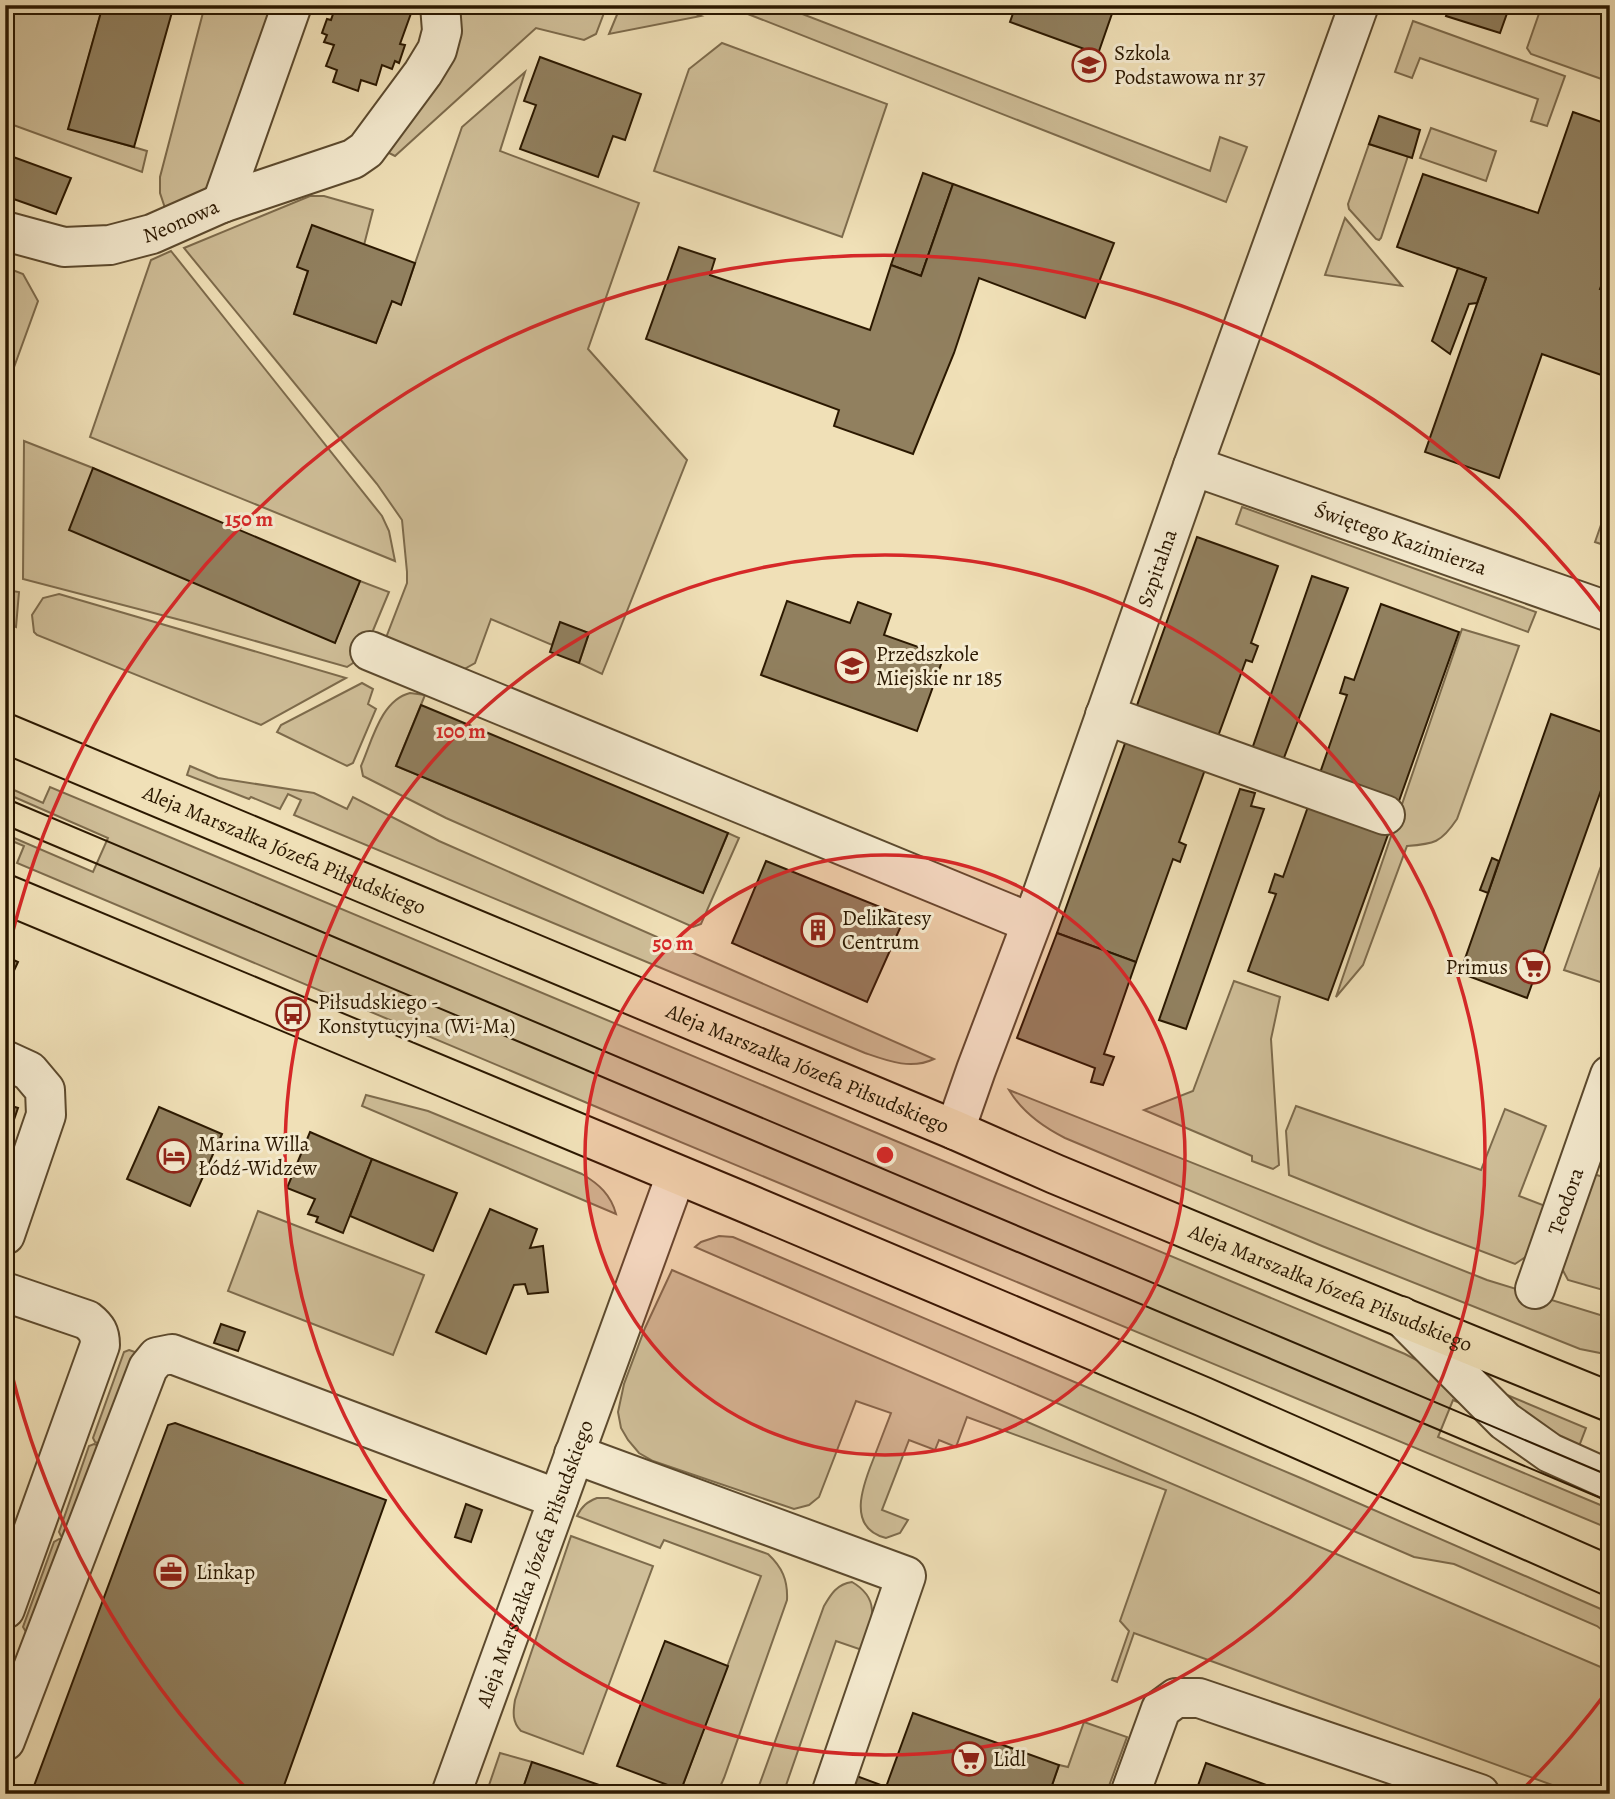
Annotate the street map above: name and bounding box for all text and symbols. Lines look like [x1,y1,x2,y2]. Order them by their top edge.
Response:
place label: Szkola Podstawowa nr 37 [1114,39,1266,91]
school or university icon: Szkola Podstawowa nr 37 [1070,46,1108,84]
street label: Neonowa [140,192,223,250]
street label: Świętego Kazimierza [1311,496,1491,582]
text: 150 m [225,505,274,533]
street label: Szpitalna [1130,525,1184,611]
place label: Przedszkole Miejskie nr 185 [876,640,1003,692]
school or university icon: Przedszkole Miejskie nr 185 [833,647,871,685]
text: 100 m [436,717,486,745]
street label: Aleja Marszałka Józefa Piłsudskiego [138,778,430,921]
place label: Delikatesy Centrum [842,904,932,956]
building icon: Delikatesy Centrum [799,911,837,949]
text: 50 m [653,929,694,957]
supermarket icon: Primus [1514,948,1552,986]
place label: Primus [1445,953,1508,981]
place label: Piłsudskiego - Konstytucyjna (Wi-Ma) [318,988,515,1040]
bus stop icon: Piłsudskiego - Konstytucyjna (Wi-Ma) [274,995,312,1033]
street label: Aleja Marszałka Józefa Piłsudskiego [661,997,953,1140]
place label: Marina Willa Łódź-Widzew [198,1130,317,1182]
hotel icon: Marina Willa Łódź-Widzew [155,1137,193,1175]
centre of rings [873,1143,897,1167]
street label: Teodora [1541,1164,1591,1239]
street label: Aleja Marszałka Józefa Piłsudskiego [1184,1217,1477,1358]
street label: Aleja Marszałka Józefa Piłsudskiego [469,1416,600,1712]
office icon: Linkap [152,1553,190,1591]
place label: Linkap [196,1558,255,1586]
supermarket icon: Lidl [950,1740,988,1778]
place label: Lidl [993,1745,1026,1773]

